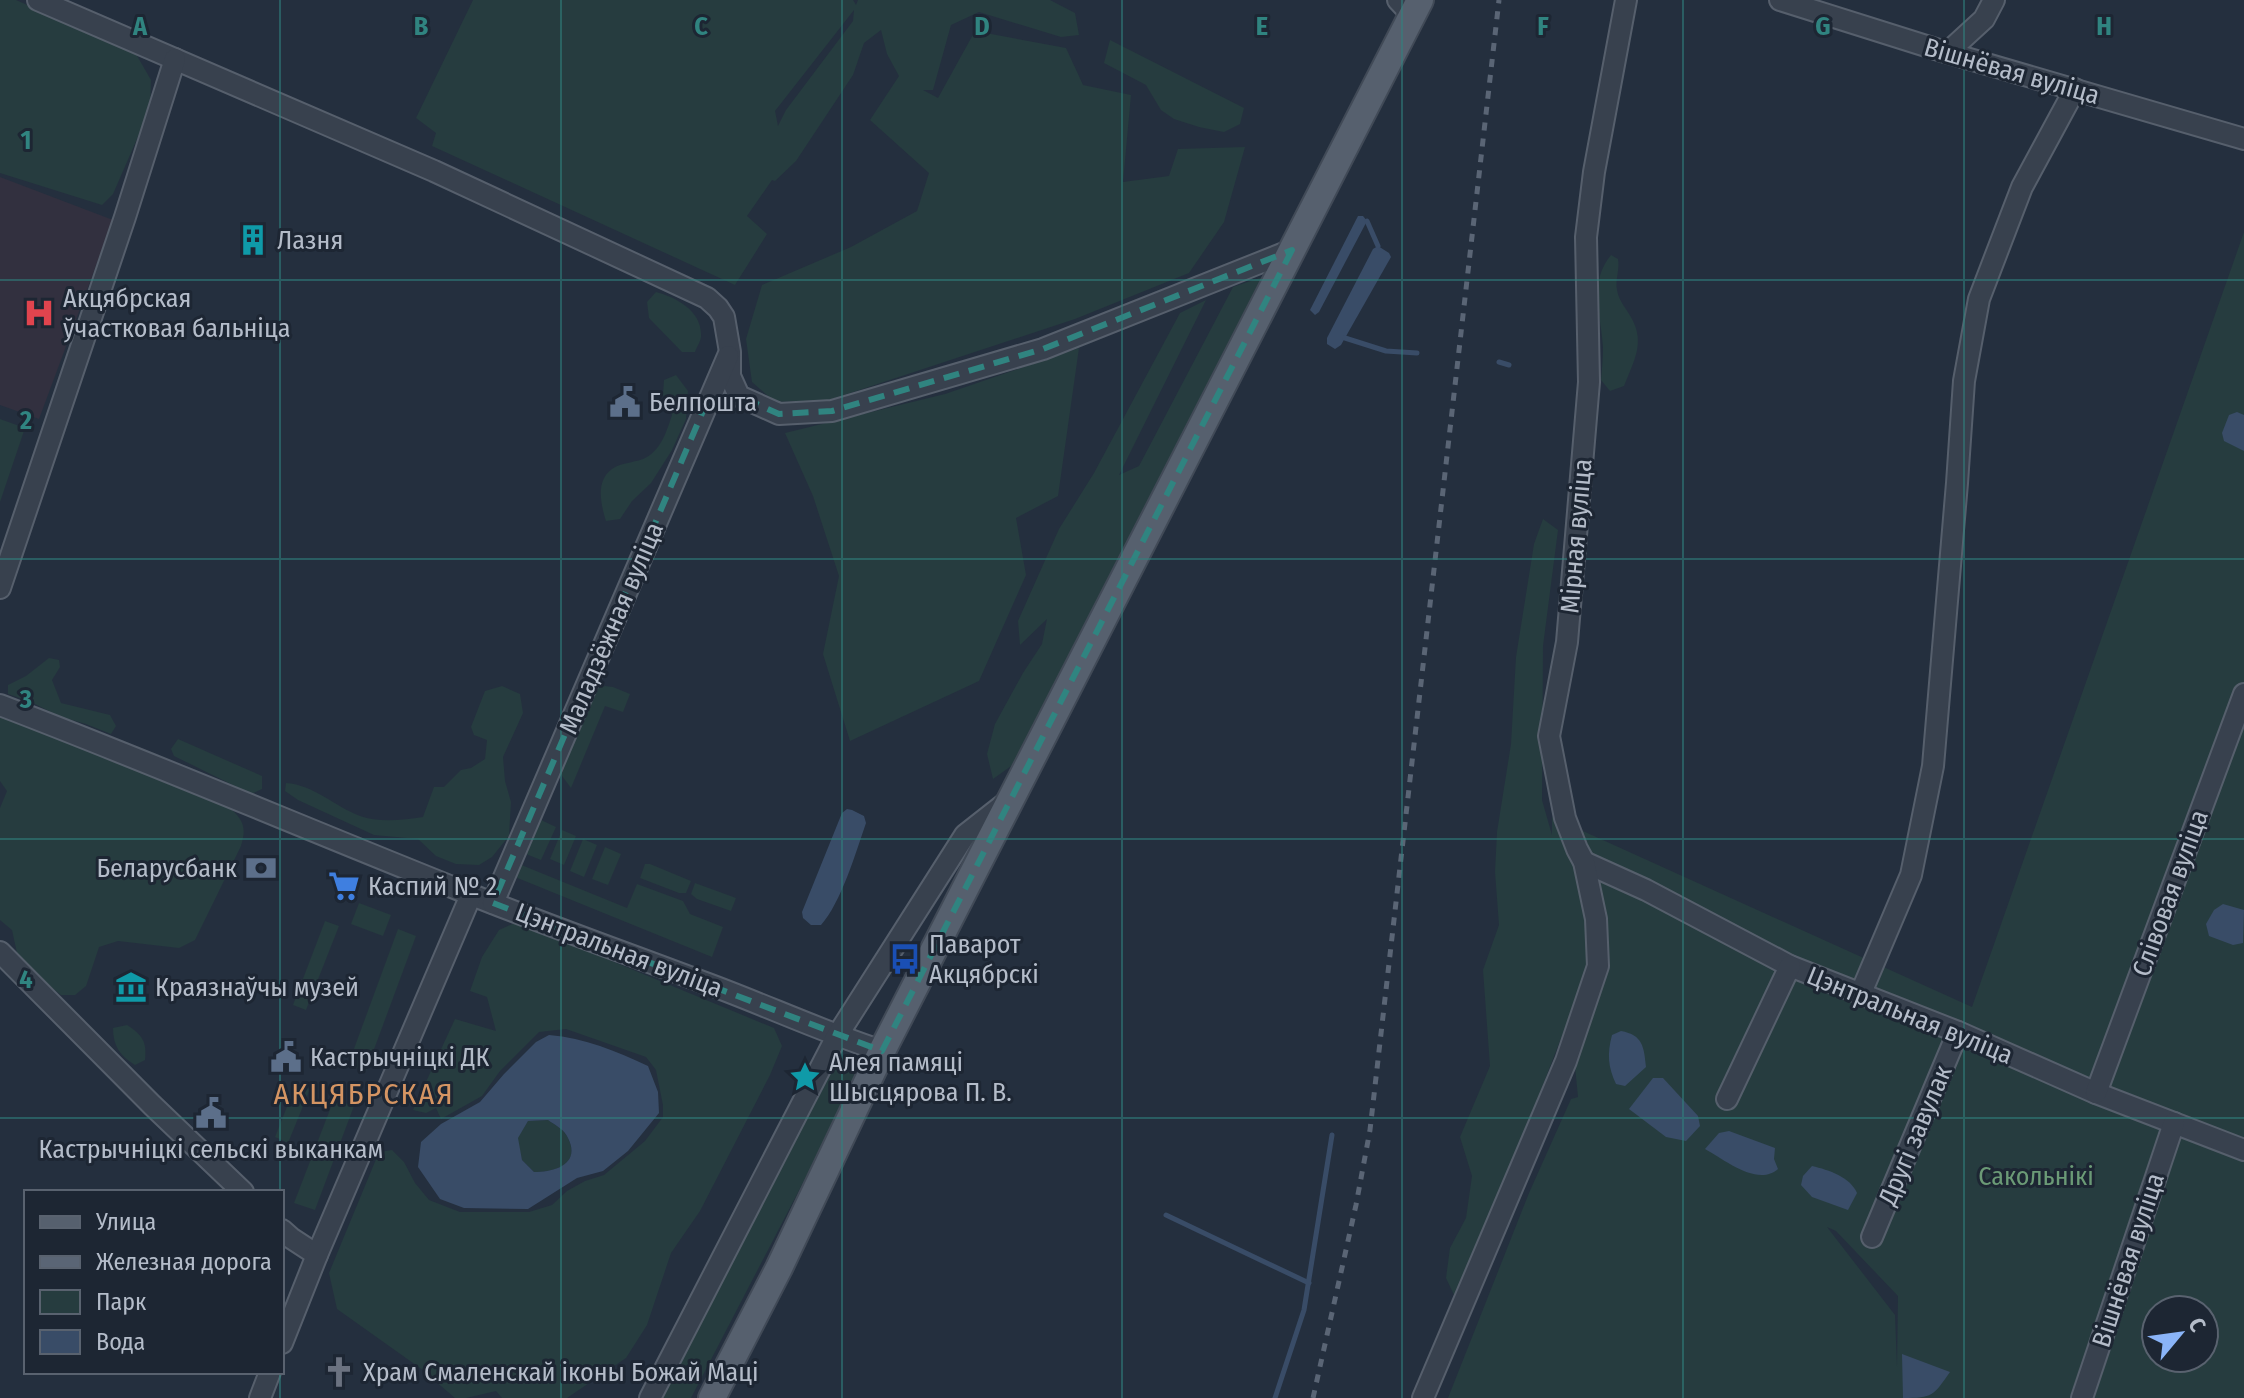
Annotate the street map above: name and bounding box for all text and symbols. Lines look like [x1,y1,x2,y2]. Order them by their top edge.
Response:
text: A [132,11,148,42]
text: B [414,11,429,42]
text: C [694,11,708,42]
text: D [974,11,990,42]
text: E [1256,11,1268,42]
text: F [1537,11,1549,42]
text: G [1815,11,1831,42]
text: H [2096,11,2112,42]
street label: Вішнёвая вуліца [1921,32,2103,111]
text: 1 [21,125,32,156]
building icon: Лазня [236,223,270,257]
place label: Лазня [277,225,343,256]
place label: Акцябрская ўчастковая бальніца [63,283,290,344]
hospital icon: Акцябрская ўчастковая бальніца [22,296,56,330]
public building icon: Белпошта [608,385,642,419]
place label: Белпошта [649,387,757,418]
text: 2 [19,405,32,436]
street label: Мірная вуліца [1554,458,1599,615]
street label: Маладзёжная вуліца [553,518,670,739]
text: 3 [19,684,32,715]
street label: Слівовая вуліца [2126,806,2215,981]
bank icon: Беларусбанк [244,851,278,885]
place label: Беларусбанк [96,853,237,884]
supermarket icon: Каспий № 2 [327,869,361,903]
place label: Каспий № 2 [368,871,497,902]
street label: Цэнтральная вуліца [511,897,727,1004]
place label: Паварот Акцябрскі [929,929,1039,990]
bus stop icon: Паварот Акцябрскі [888,942,922,976]
street label: Цэнтральная вуліца [1802,960,2017,1071]
text: 4 [19,964,33,995]
museum icon: Краязнаўчы музей [114,970,148,1004]
place label: Краязнаўчы музей [155,972,359,1003]
public building icon: Кастрычніцкі ДК [269,1040,303,1074]
place label: Кастрычніцкі ДК [310,1042,490,1073]
place label: Алея памяці Шысцярова П. В. [829,1047,1012,1108]
place icon: Алея памяці Шысцярова П. В. [788,1060,822,1094]
street label: Другі завулак [1872,1061,1959,1211]
district label: АКЦЯБРСКАЯ [273,1076,455,1112]
public building icon: Кастрычніцкі сельскі выканкам [194,1096,228,1130]
place label: Кастрычніцкі сельскі выканкам [39,1134,383,1165]
park label: Сакольнікі [1978,1161,2094,1192]
street label: Вішнёвая вуліца [2086,1169,2171,1351]
legend [24,1190,284,1374]
text: Улица [95,1208,156,1236]
text: Железная дорога [96,1248,272,1276]
text: Парк [96,1288,147,1316]
north arrow [2140,1294,2220,1374]
text: С [2182,1313,2212,1337]
text: Вода [96,1328,145,1356]
church icon: Храм Смаленскай іконы Божай Маці [322,1355,356,1389]
place label: Храм Смаленскай іконы Божай Маці [363,1357,759,1388]

